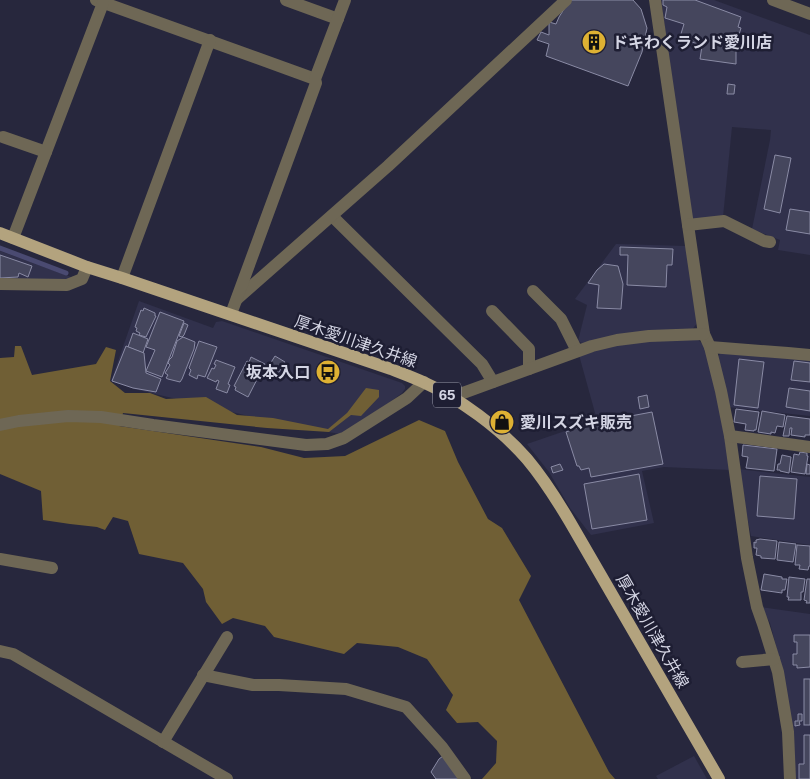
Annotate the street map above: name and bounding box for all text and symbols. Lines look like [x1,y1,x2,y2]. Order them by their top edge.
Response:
building icon: ドキわくランド愛川店 [581,29,607,55]
place label: ドキわくランド愛川店 [612,34,772,51]
street label: 厚木愛川津久井線 [293,313,419,370]
bus stop icon: 坂本入口 [315,359,341,385]
place label: 坂本入口 [246,364,310,381]
road number: 65 [433,382,461,408]
shop icon: 愛川スズキ販売 [489,409,515,435]
place label: 愛川スズキ販売 [520,414,632,431]
street label: 厚木愛川津久井線 [613,572,692,691]

